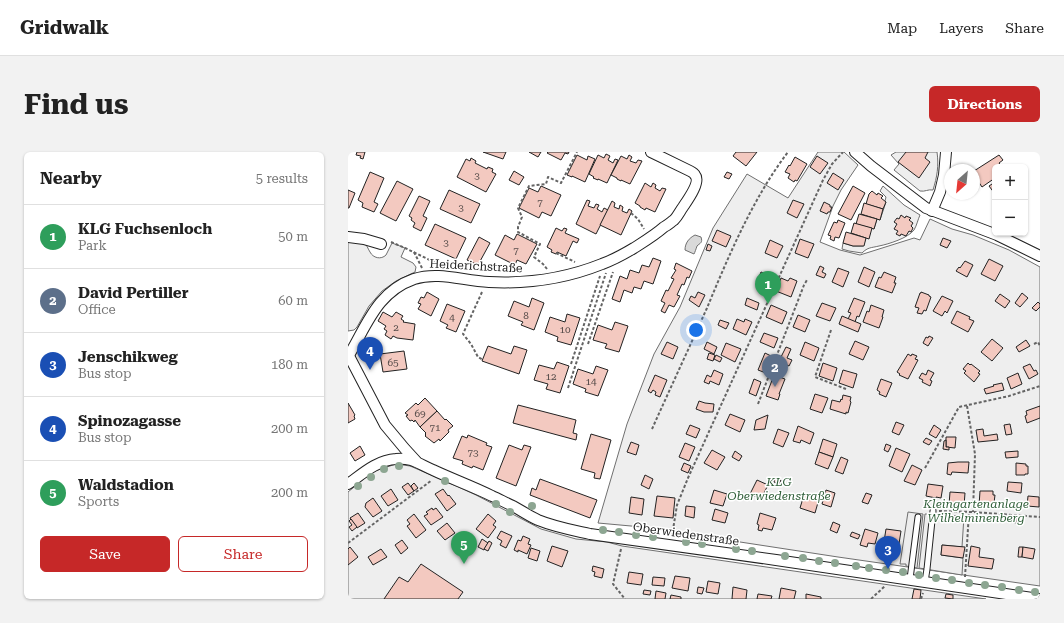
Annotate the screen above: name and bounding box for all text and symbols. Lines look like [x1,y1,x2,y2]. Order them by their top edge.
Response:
text: Gridwalk [20,16,109,39]
text: Map [887,20,917,36]
text: Layers [939,20,983,36]
text: Share [1005,20,1044,36]
button: Directions [929,86,1040,122]
text: Find us [24,88,128,121]
north arrow [944,164,980,200]
map controls [992,164,1028,236]
button: + [992,164,1028,200]
text: Nearby [40,168,102,188]
house number: 3 [474,170,480,181]
text: 5 results [256,171,308,186]
house number: 7 [537,197,543,208]
button: − [992,200,1028,236]
house number: 3 [458,202,464,213]
text: KLG Fuchsenloch [78,220,212,238]
text: 1 [49,229,57,244]
text: 50 m [278,229,308,244]
house number: 3 [443,237,449,248]
text: Park [78,238,107,253]
house number: 7 [513,245,519,256]
street label: Heiderichstraße [429,257,523,275]
pin: 1 [755,271,781,304]
text: David Pertiller [78,284,189,302]
text: 2 [49,293,57,308]
text: 60 m [278,293,308,308]
text: Office [78,302,116,317]
house number: 8 [523,310,529,321]
house number: 4 [449,312,455,323]
your location [686,320,706,340]
house number: 2 [393,322,399,333]
house number: 10 [559,324,571,335]
pin: 4 [357,337,383,370]
text: Jenschikweg [78,348,178,366]
pin: 2 [762,354,788,387]
text: 3 [49,357,57,372]
text: 180 m [271,357,308,372]
house number: 65 [387,357,399,368]
text: Bus stop [78,366,132,381]
house number: 12 [545,371,557,382]
house number: 14 [585,376,597,387]
house number: 69 [414,408,426,419]
text: Spinozagasse [78,412,181,430]
text: 4 [49,421,57,436]
text: 200 m [271,421,308,436]
house number: 71 [429,422,441,433]
text: Bus stop [78,430,132,445]
house number: 73 [467,447,479,458]
park label: KLG Oberwiedenstraße [727,475,831,503]
text: Waldstadion [78,476,174,494]
text: 5 [49,485,57,500]
text: 200 m [271,485,308,500]
text: Sports [78,494,119,509]
park label: Kleingartenanlage Wilhelminenberg [922,497,1029,525]
street label: Oberwiedenstraße [632,520,740,548]
pin: 5 [451,531,477,564]
button: Save [40,536,170,572]
button: Share [178,536,308,572]
pin: 3 [875,536,901,569]

